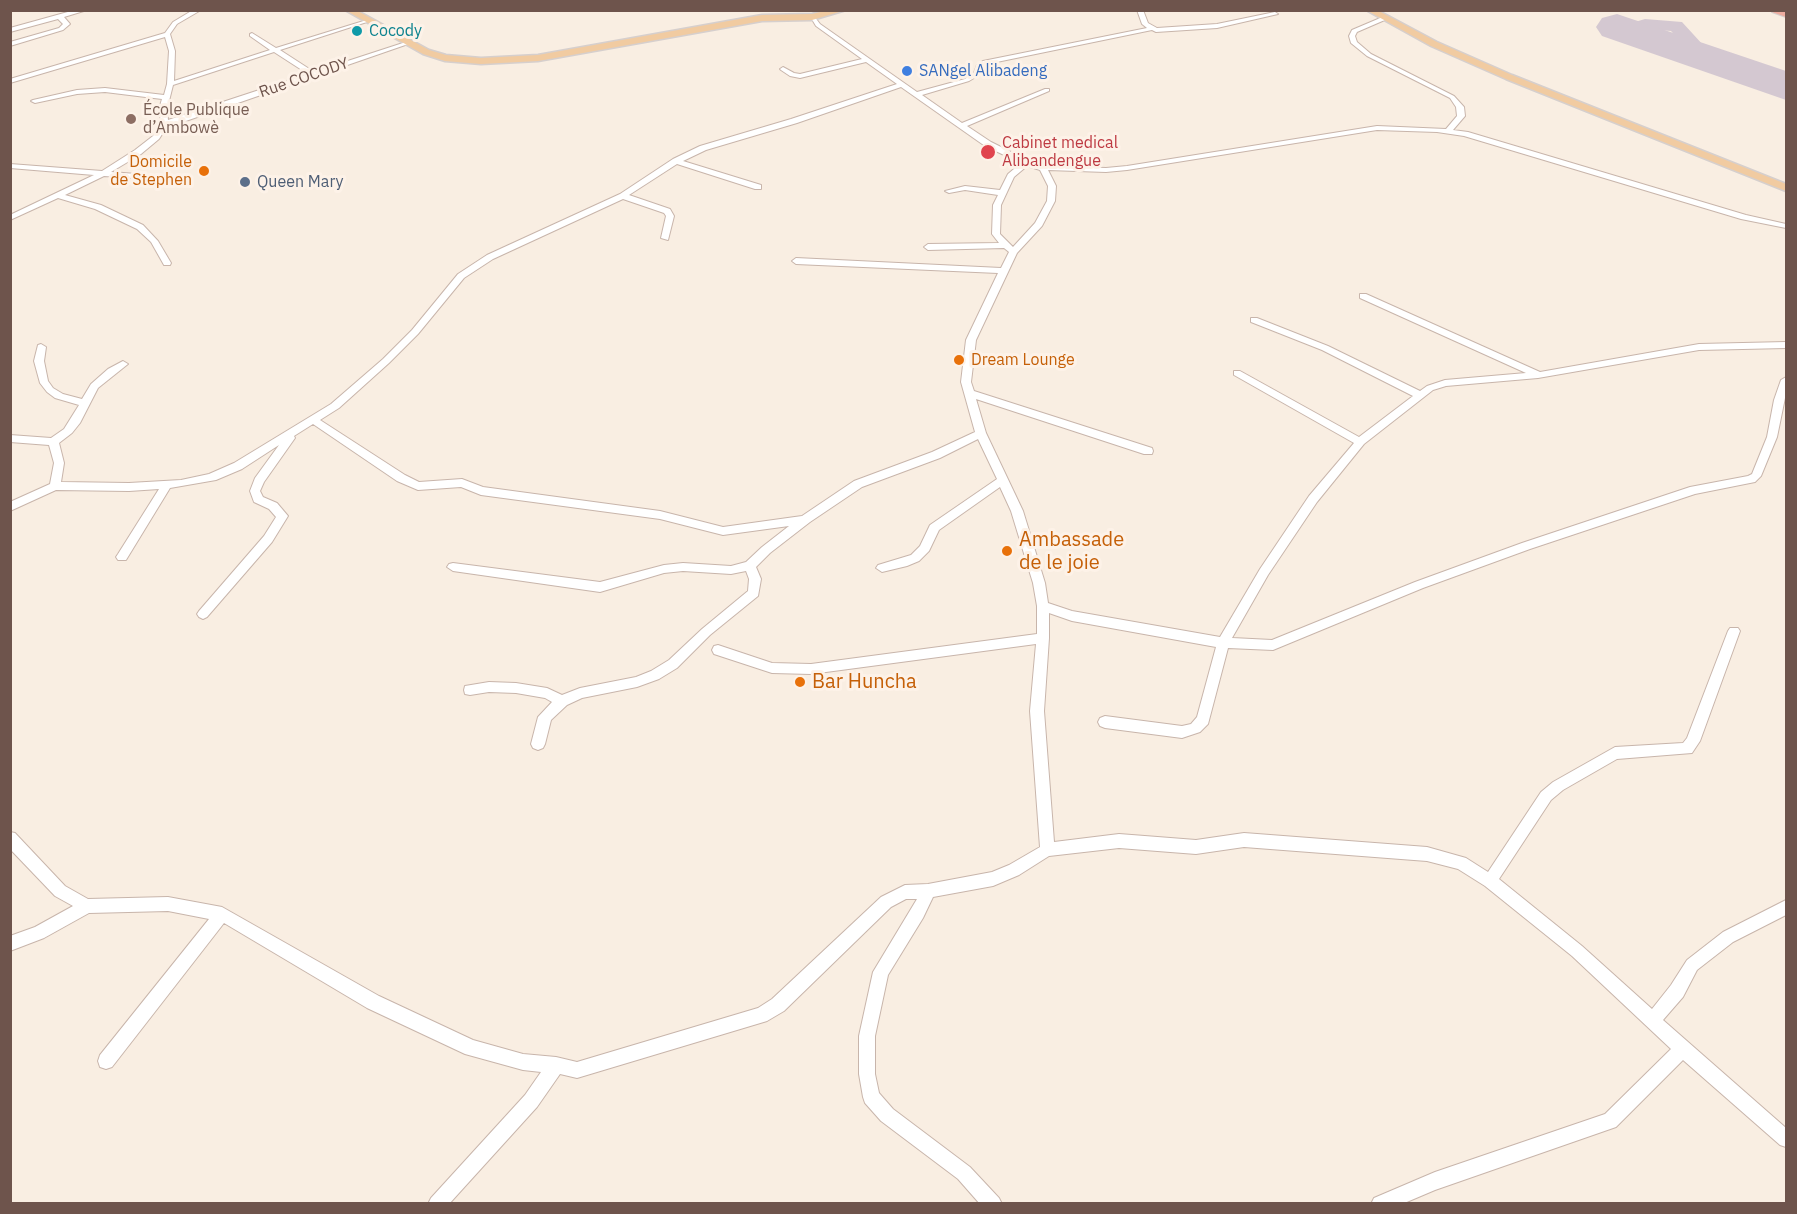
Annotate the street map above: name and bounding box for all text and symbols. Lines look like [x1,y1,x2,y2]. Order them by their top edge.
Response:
place label: Cocody [369,21,422,41]
marker: Cocody [350,24,364,38]
street label: Rue COCODY [257,54,351,102]
place label: SANgel Alibadeng [919,61,1047,81]
marker: SANgel Alibadeng [900,64,914,78]
place label: École Publique d’Ambowè [143,100,250,138]
marker: École Publique d’Ambowè [124,112,138,126]
place label: Cabinet medical Alibandengue [1002,133,1118,171]
marker: Cabinet medical Alibandengue [979,143,997,161]
place label: Domicile de Stephen [110,152,192,190]
marker: Domicile de Stephen [197,164,211,178]
place label: Queen Mary [257,172,343,192]
marker: Queen Mary [238,175,252,189]
place label: Dream Lounge [971,350,1075,370]
marker: Dream Lounge [952,353,966,367]
place label: Ambassade de le joie [1019,528,1124,575]
marker: Ambassade de le joie [1000,544,1014,558]
place label: Bar Huncha [812,670,917,694]
marker: Bar Huncha [793,675,807,689]

